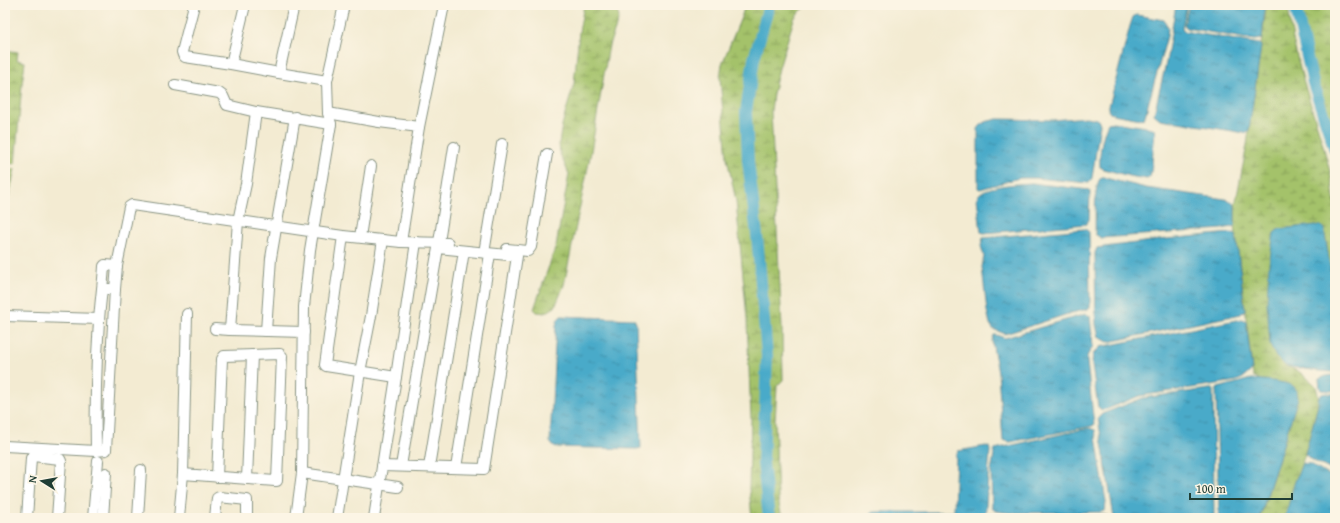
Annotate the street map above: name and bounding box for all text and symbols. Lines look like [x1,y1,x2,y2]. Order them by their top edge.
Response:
north arrow [22,461,62,501]
text: N [24,473,41,484]
scale bar [1190,475,1292,501]
text: 100 m [1196,480,1226,497]

